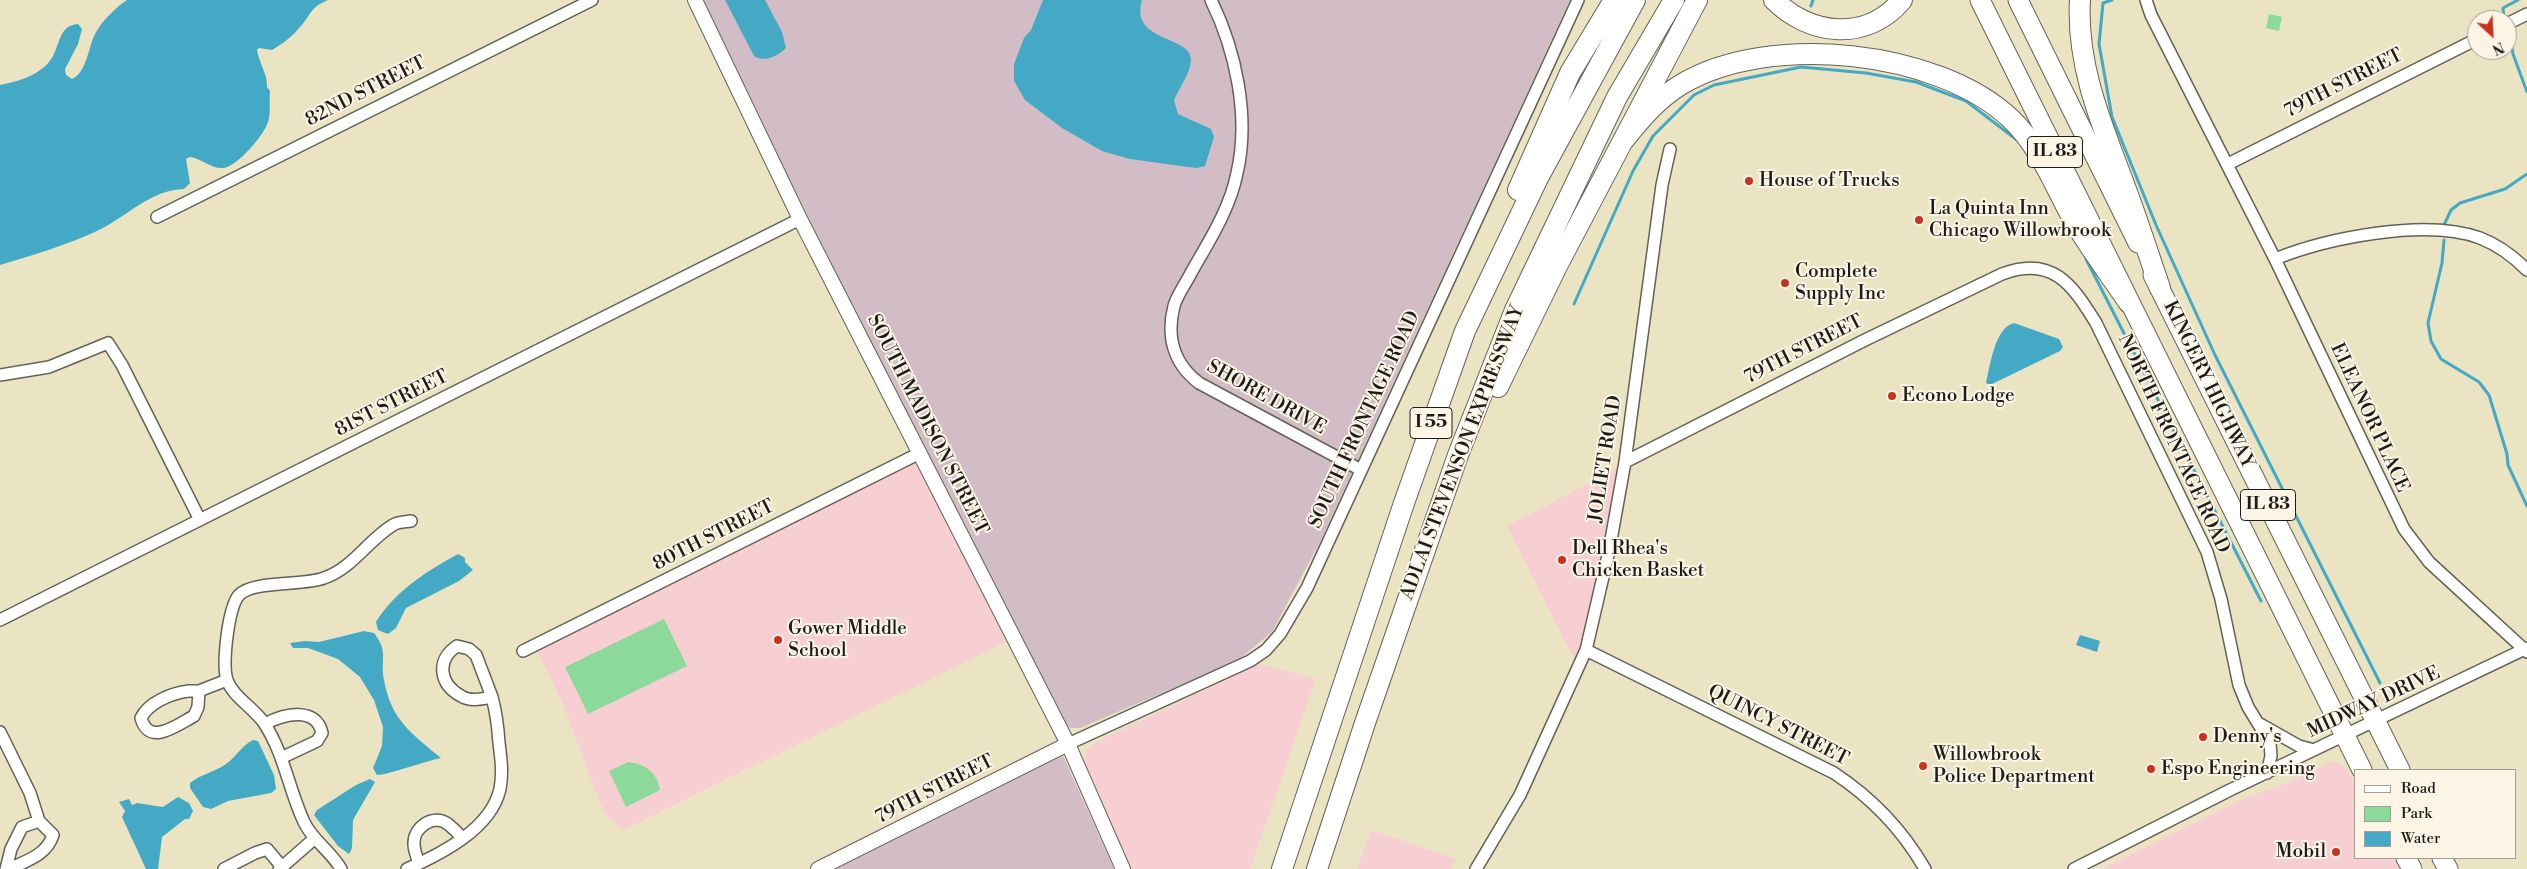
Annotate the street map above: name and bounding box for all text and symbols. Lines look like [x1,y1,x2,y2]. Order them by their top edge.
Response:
north arrow [2467,10,2517,60]
text: N [2489,37,2507,58]
street label: 79TH STREET [2281,44,2407,124]
street label: 82ND STREET [302,52,430,132]
road number: IL 83 [2028,136,2082,168]
place label: House of Trucks [1759,170,1899,192]
marker: House of Trucks [1743,175,1755,187]
place label: La Quinta Inn Chicago Willowbrook [1929,198,2111,242]
marker: La Quinta Inn Chicago Willowbrook [1913,214,1925,226]
place label: Complete Supply Inc [1795,261,1886,305]
marker: Complete Supply Inc [1779,277,1791,289]
street label: KINGERY HIGHWAY [2158,298,2258,472]
street label: ADLAI STEVENSON EXPRESSWAY [1396,303,1530,603]
street label: SOUTH FRONTAGE ROAD [1305,308,1425,532]
street label: 79TH STREET [1741,310,1867,390]
street label: SOUTH MADISON STREET [861,311,993,539]
street label: NORTH FRONTAGE ROAD [2112,331,2234,557]
street label: ELEANOR PLACE [2324,340,2414,496]
street label: SHORE DRIVE [1202,356,1330,440]
street label: 81ST STREET [332,366,452,442]
place label: Econo Lodge [1902,385,2015,407]
marker: Econo Lodge [1886,390,1898,402]
street label: JOLIET ROAD [1585,394,1627,524]
road number: I 55 [1410,408,1452,438]
road number: IL 83 [2240,490,2296,520]
street label: 80TH STREET [649,496,779,576]
place label: Dell Rhea's Chicken Basket [1572,538,1704,582]
marker: Dell Rhea's Chicken Basket [1556,554,1568,566]
place label: Gower Middle School [788,618,907,662]
marker: Gower Middle School [772,634,784,646]
street label: MIDWAY DRIVE [2304,662,2444,744]
street label: QUINCY STREET [1704,681,1852,771]
place label: Denny's [2213,726,2282,748]
marker: Denny's [2197,731,2209,743]
place label: Willowbrook Police Department [1933,744,2095,788]
street label: 79TH STREET [872,750,998,830]
place label: Espo Engineering [2161,758,2315,780]
marker: Willowbrook Police Department [1917,760,1929,772]
marker: Espo Engineering [2145,763,2157,775]
legend [2354,769,2517,859]
text: Road [2401,779,2436,798]
text: Park [2401,804,2432,823]
text: Water [2401,829,2440,848]
place label: Mobil [2276,841,2326,863]
marker: Mobil [2330,846,2342,858]

